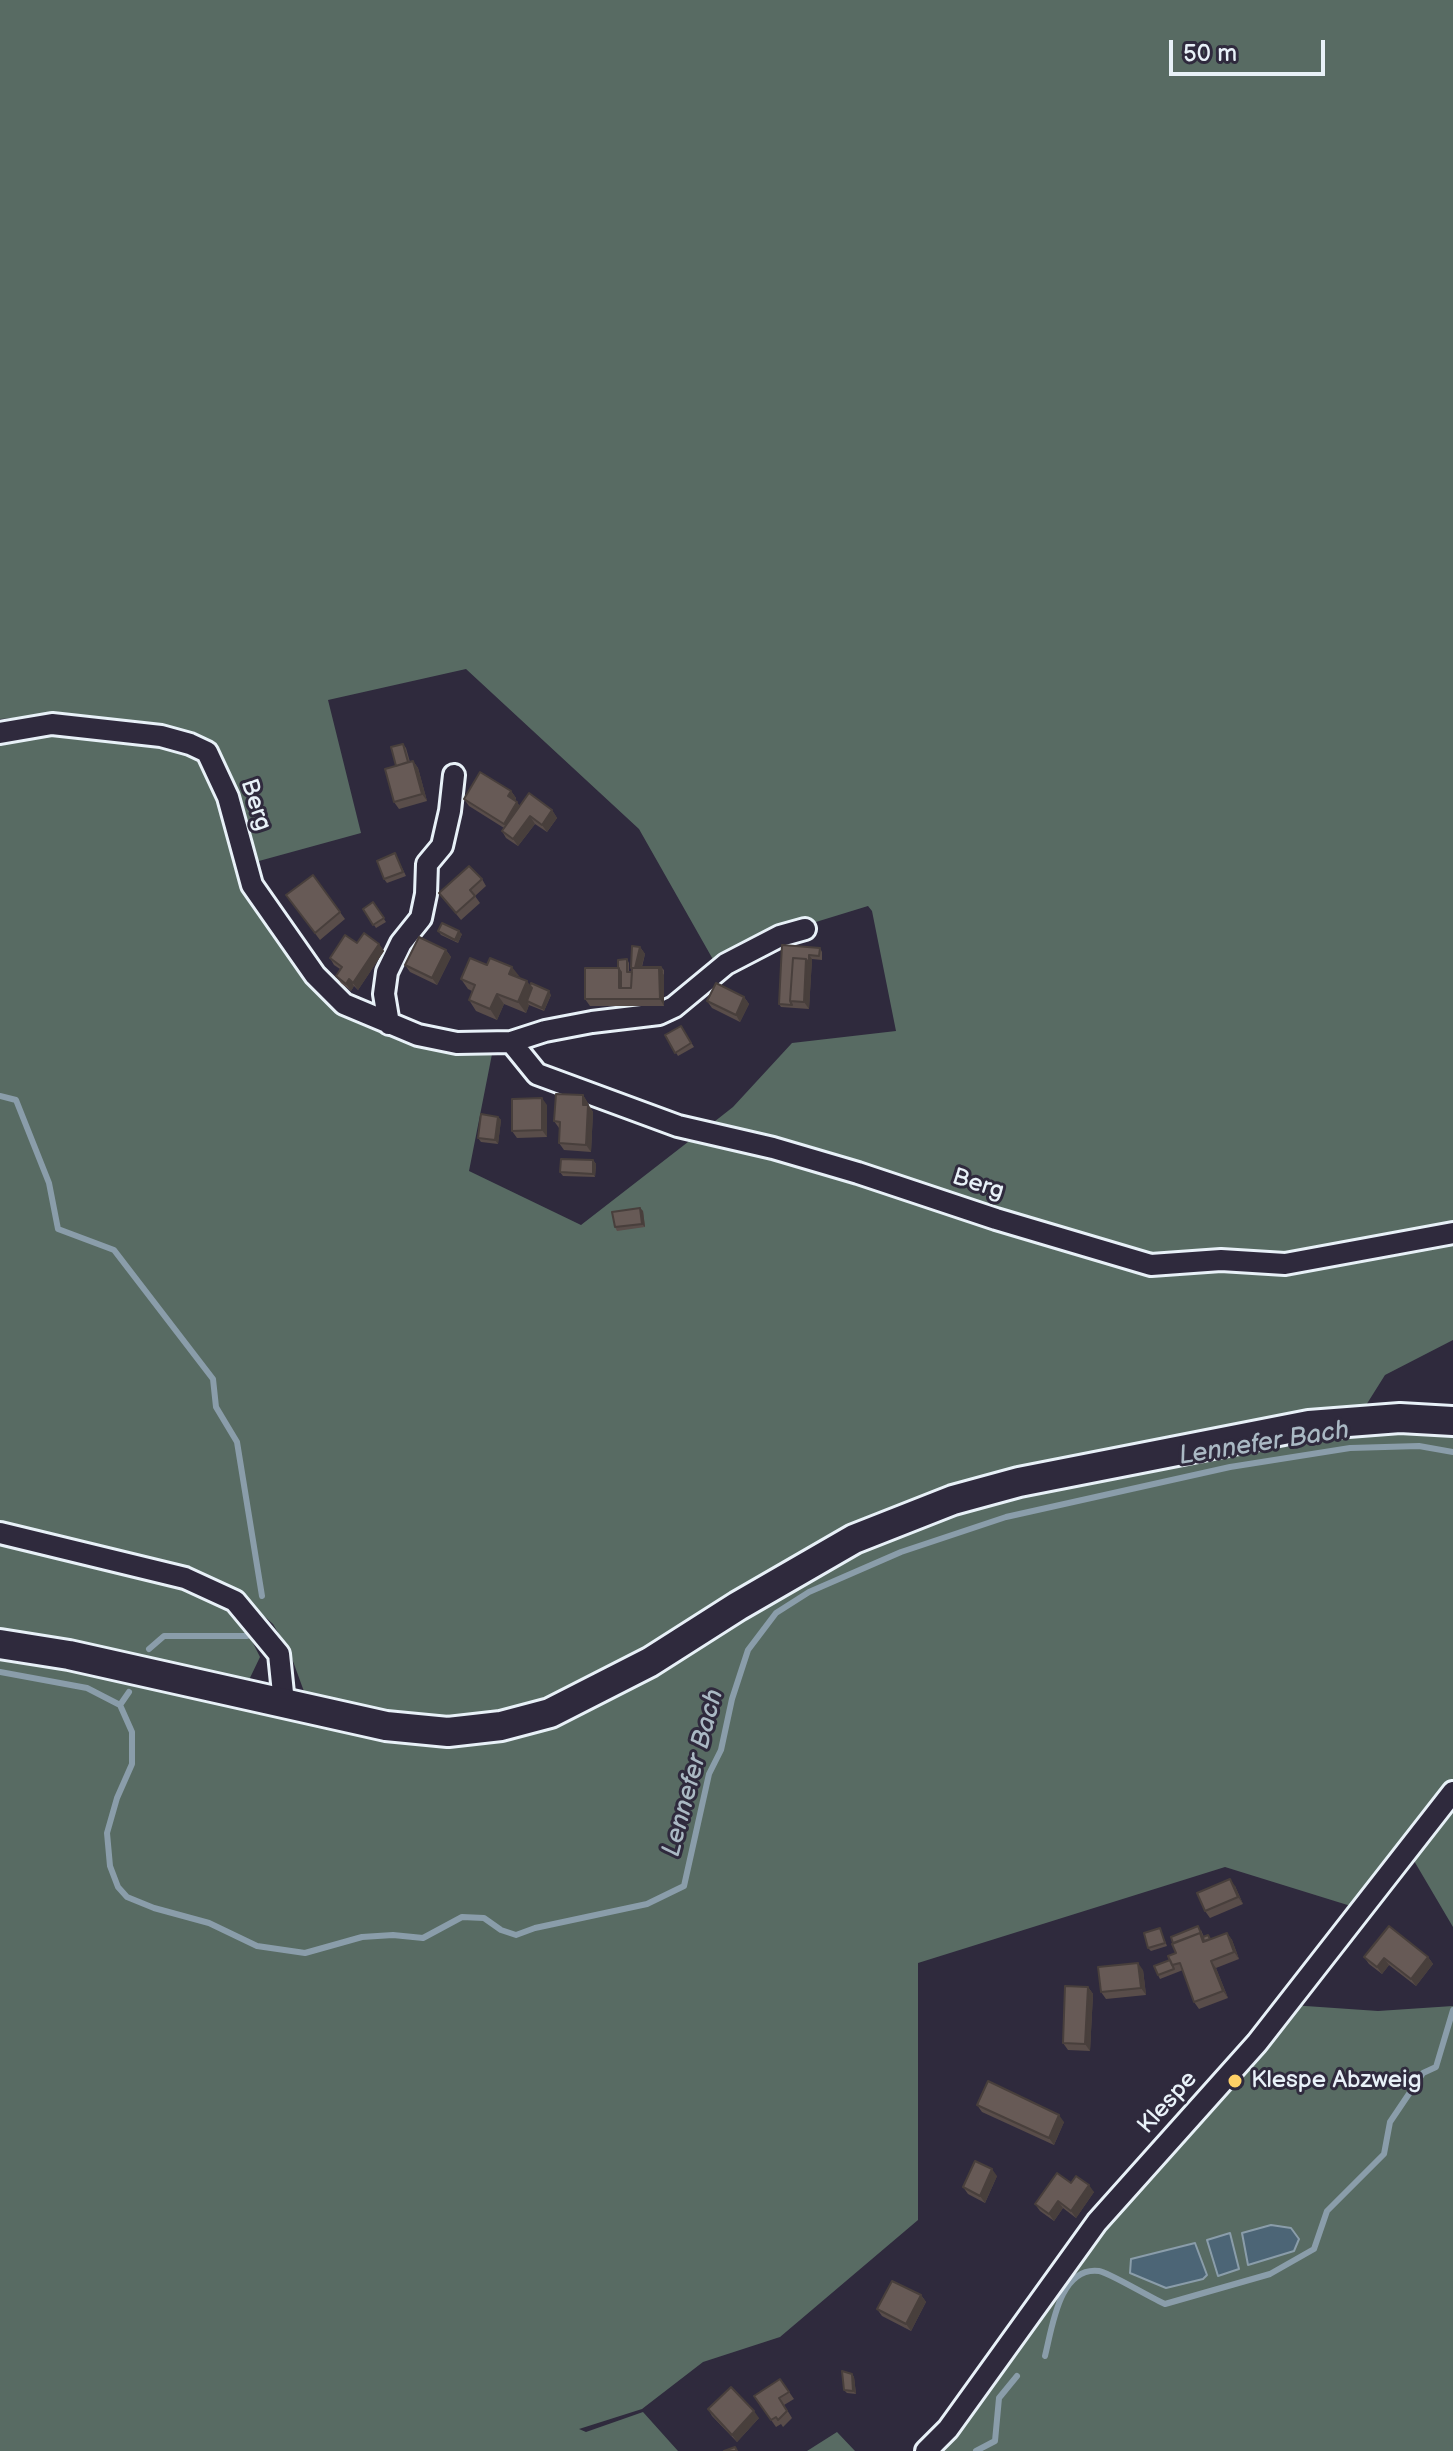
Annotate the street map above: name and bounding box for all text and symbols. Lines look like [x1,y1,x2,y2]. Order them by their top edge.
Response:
scale bar [1173,24,1329,74]
text: 50 m [1183,39,1237,68]
street label: Berg [233,775,277,835]
street label: Berg [948,1163,1008,1207]
water label: Lennefer Bach [1177,1415,1351,1473]
water label: Lennefer Bach [657,1686,731,1860]
street label: Klespe [1132,2066,1204,2140]
place label: Klespe Abzweig [1251,2067,1421,2095]
marker: Klespe Abzweig [1226,2072,1244,2090]

